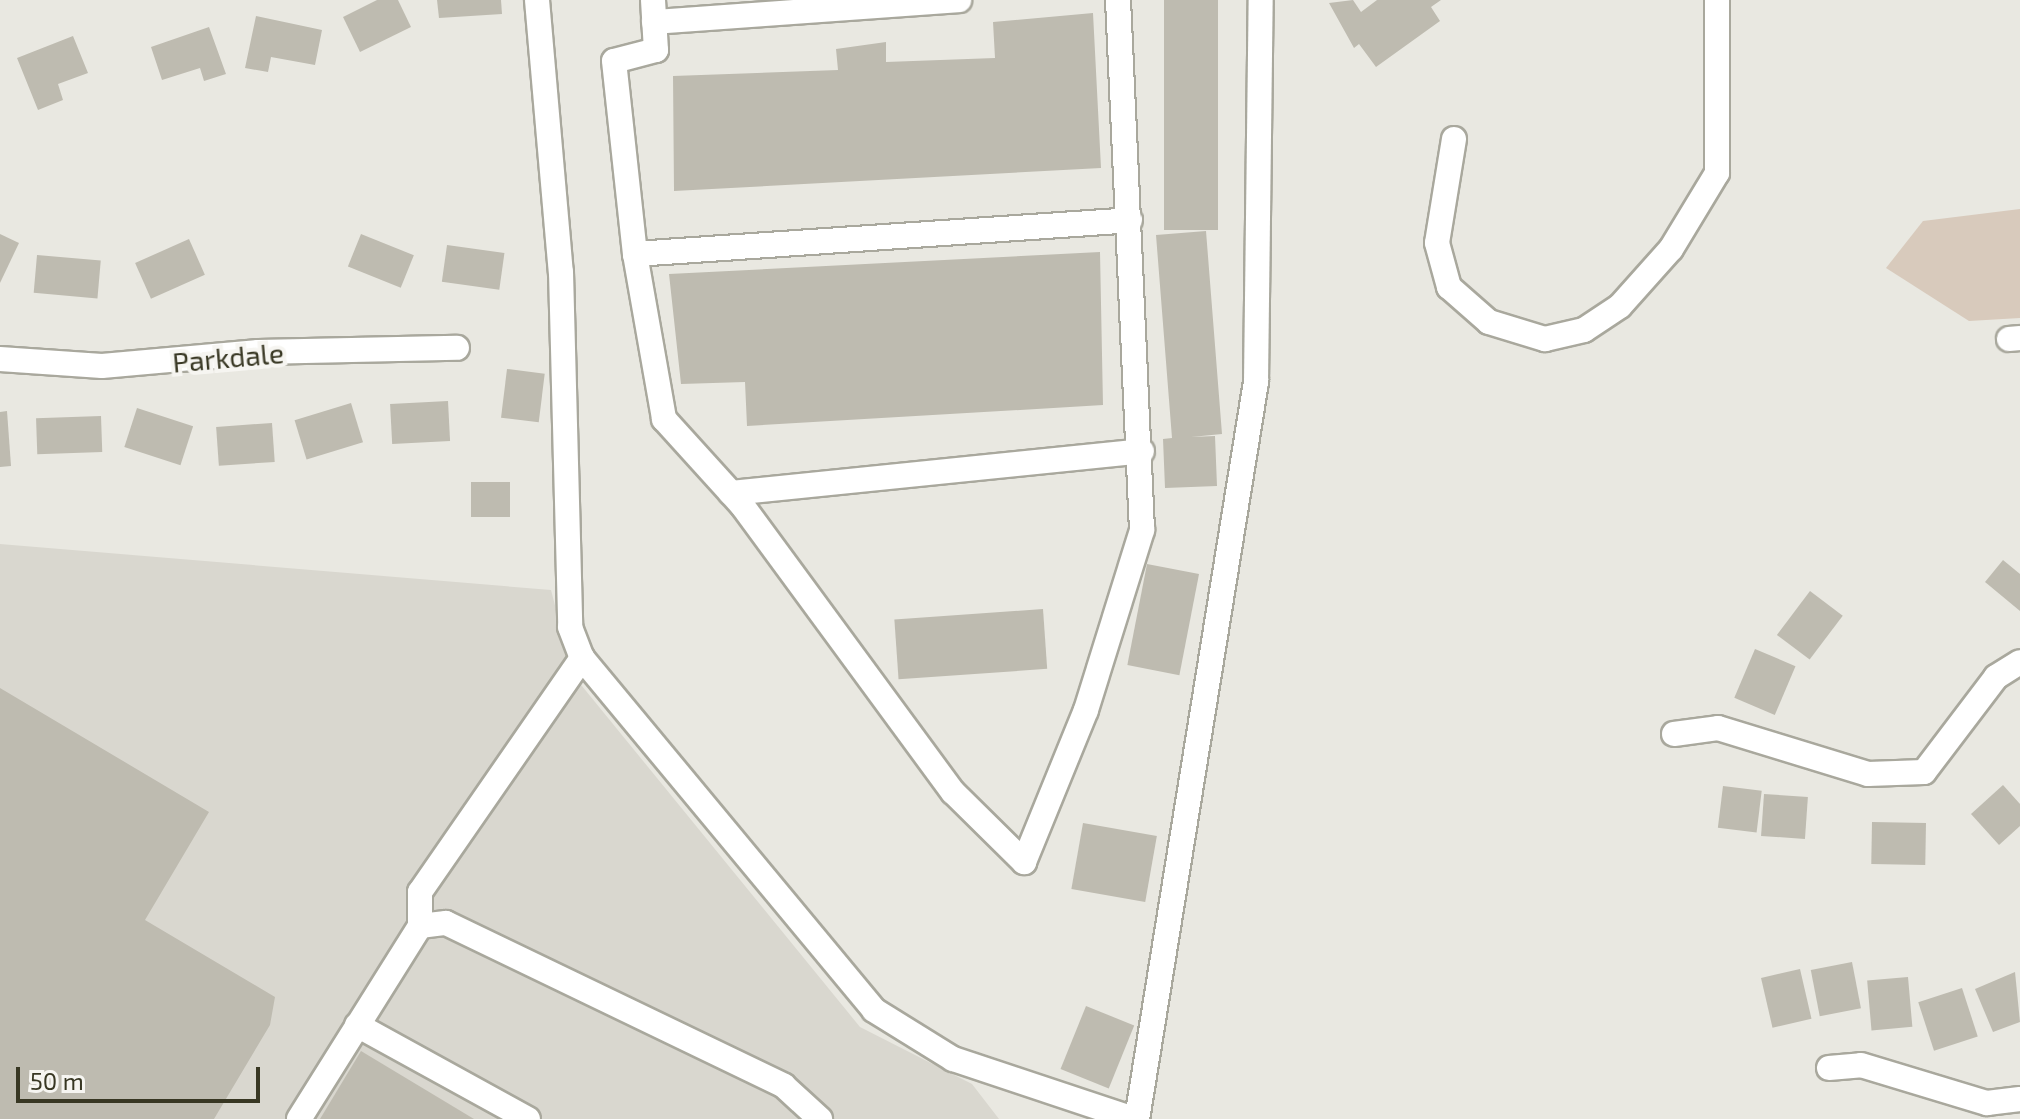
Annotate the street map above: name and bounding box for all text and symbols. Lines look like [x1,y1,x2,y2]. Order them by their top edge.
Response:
street label: Parkdale [171,335,285,379]
scale bar [20,1051,264,1101]
text: 50 m [30,1066,84,1095]

